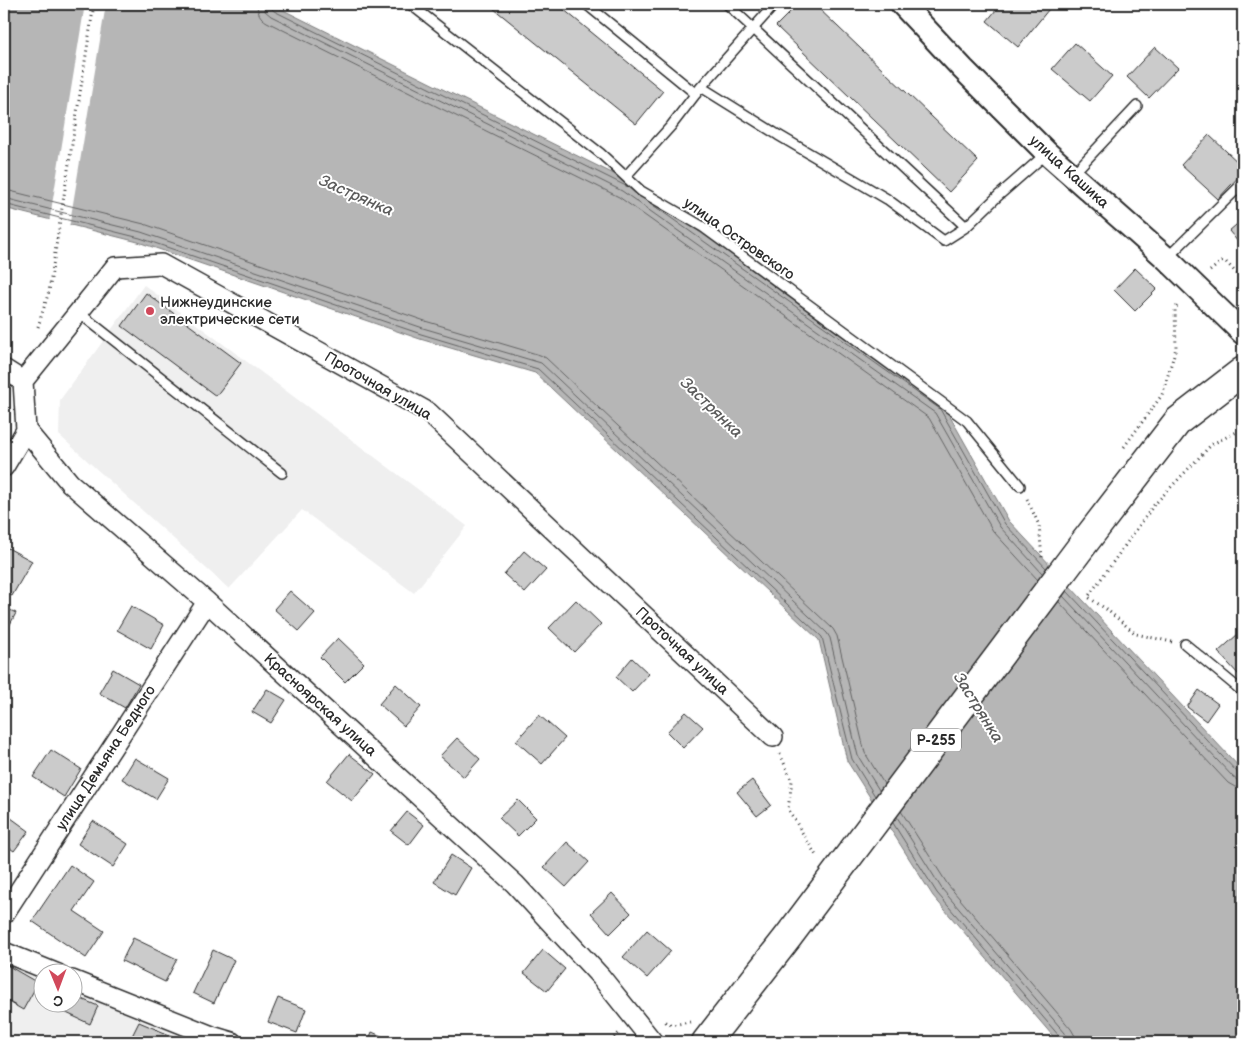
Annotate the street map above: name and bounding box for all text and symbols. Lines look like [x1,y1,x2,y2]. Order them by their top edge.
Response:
street label: улица Кашика [1025,131,1113,213]
water label: Застрянка [316,171,396,221]
street label: улица Островского [680,194,798,284]
place label: Нижнеудинские электрические сети [160,293,300,329]
marker: Нижнеудинские электрические сети [144,305,156,317]
street label: Проточная улица [321,348,435,424]
water label: Застрянка [676,374,746,442]
street label: Проточная улица [631,603,733,699]
street label: Красноярская улица [260,649,380,761]
water label: Застрянка [949,669,1007,747]
street label: улица Демьяна Бедного [52,682,160,834]
road number: Р-255 [911,728,961,752]
north arrow [32,964,82,1014]
text: С [53,992,63,1009]

